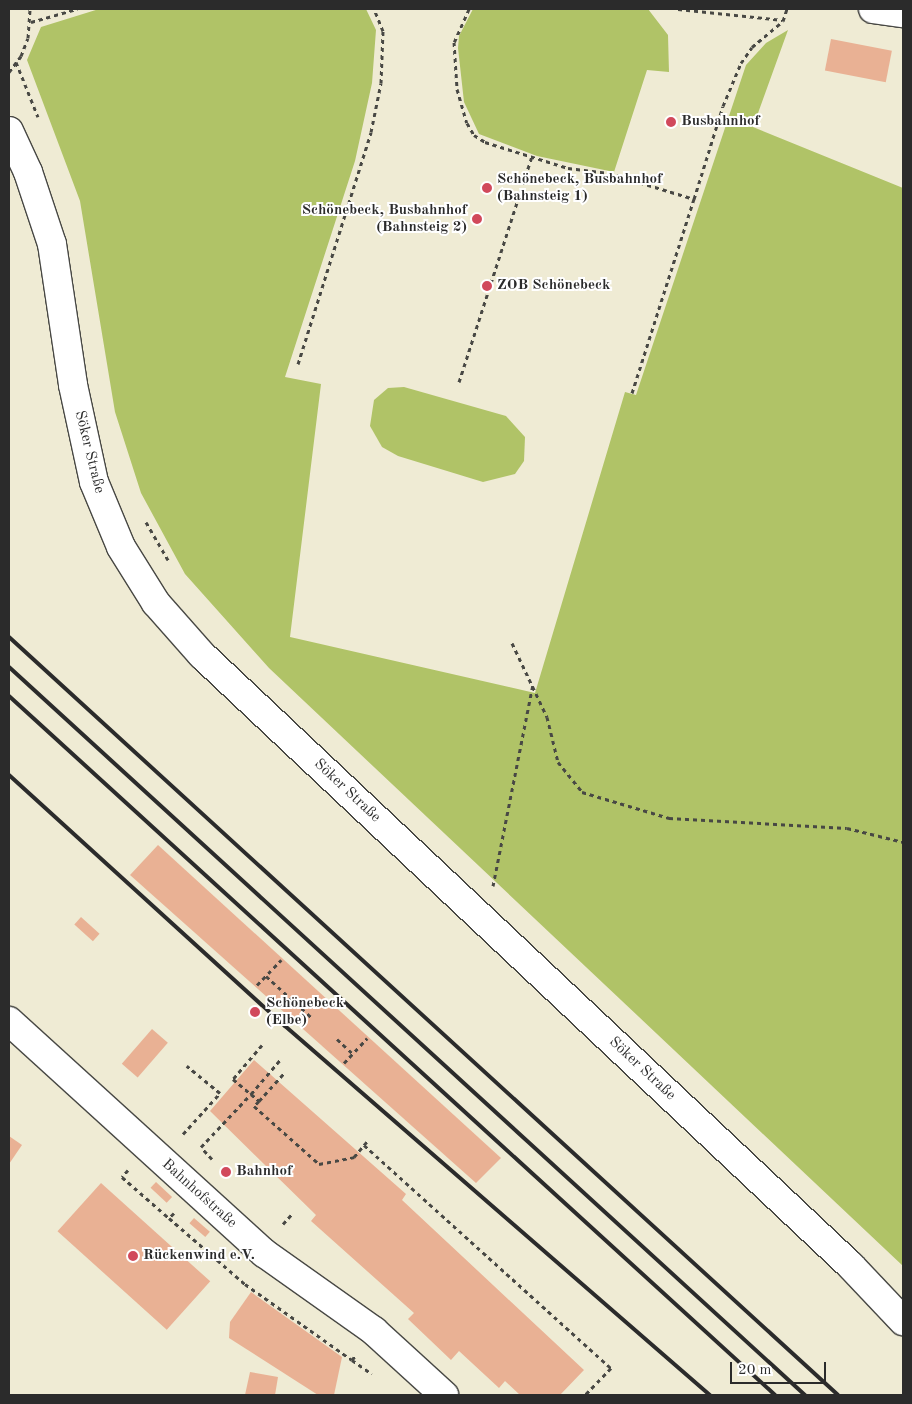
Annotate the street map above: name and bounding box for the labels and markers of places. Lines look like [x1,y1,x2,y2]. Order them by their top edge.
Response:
place label: Busbahnhof [681,113,760,131]
marker: Busbahnhof [665,116,677,128]
place label: Schönebeck, Busbahnhof (Bahnsteig 1) [497,170,662,205]
marker: Schönebeck, Busbahnhof (Bahnsteig 1) [481,182,493,194]
place label: Schönebeck, Busbahnhof (Bahnsteig 2) [302,201,467,236]
marker: Schönebeck, Busbahnhof (Bahnsteig 2) [471,213,483,225]
place label: ZOB Schönebeck [497,277,610,295]
marker: ZOB Schönebeck [481,280,493,292]
place label: Schönebeck (Elbe) [266,994,344,1029]
marker: Schönebeck (Elbe) [248,1005,262,1019]
place label: Bahnhof [236,1163,292,1181]
marker: Bahnhof [220,1166,232,1178]
place label: Rückenwind e.V. [143,1247,255,1265]
marker: Rückenwind e.V. [127,1250,139,1262]

